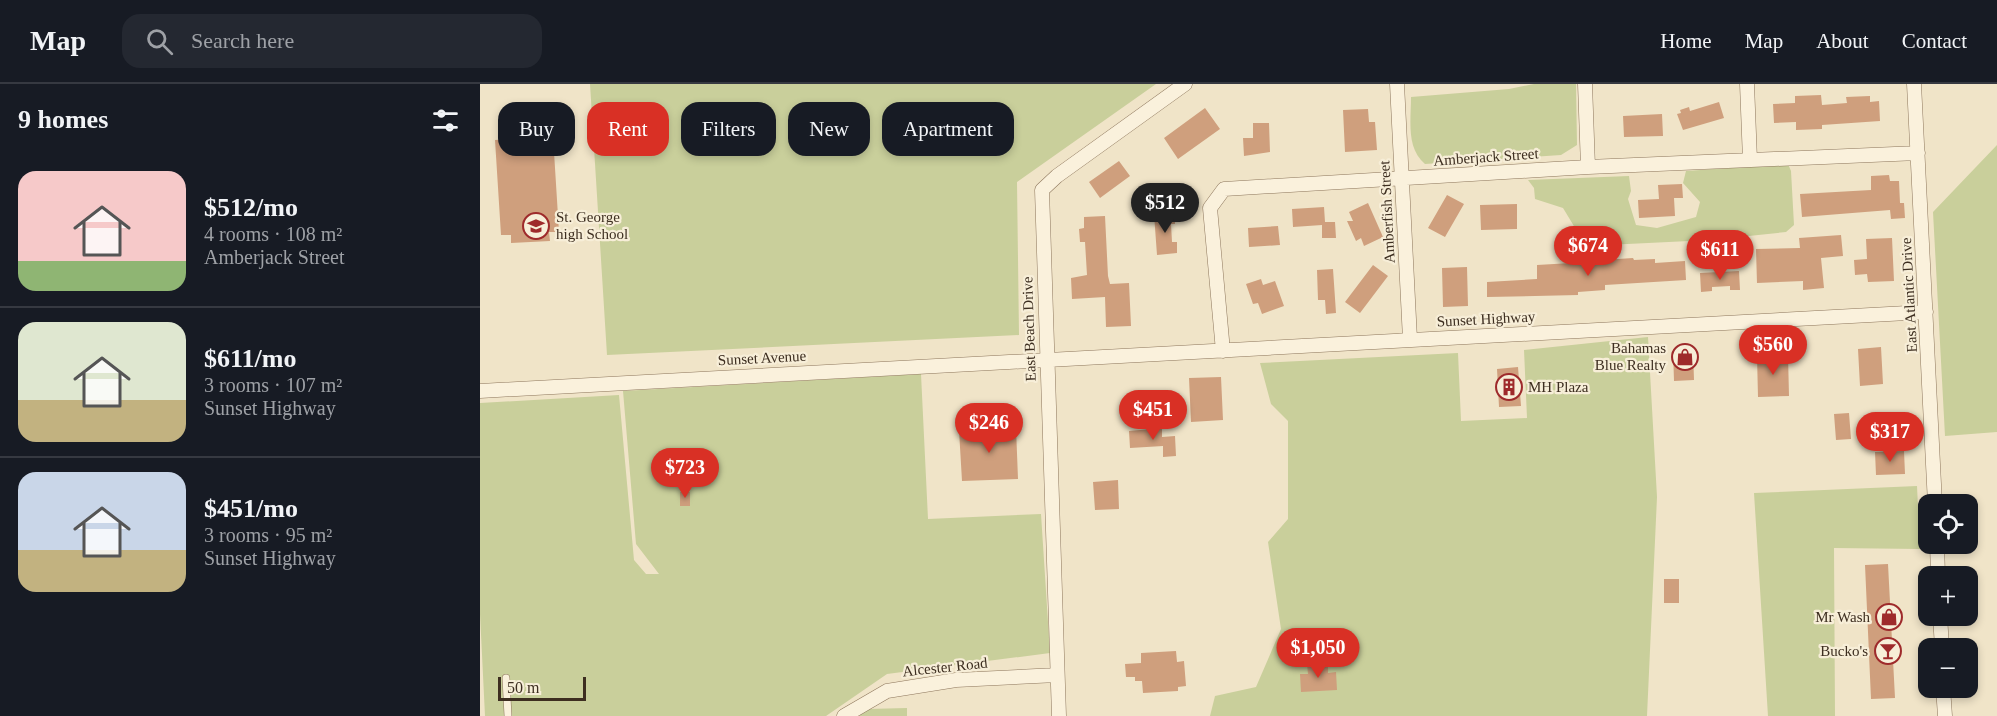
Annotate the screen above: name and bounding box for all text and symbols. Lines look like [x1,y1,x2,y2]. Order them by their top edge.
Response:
search box [122,14,542,68]
text: Map [30,25,86,56]
icon: search [143,25,176,58]
text: Search here [191,28,294,53]
text: Home [1660,29,1712,53]
text: Map [1745,29,1783,53]
text: About [1816,29,1869,53]
text: Contact [1902,29,1967,53]
chip: Buy [498,102,575,156]
chip: Rent [587,102,669,156]
chip: Filters [681,102,776,156]
chip: New [788,102,870,156]
chip: Apartment [882,102,1014,156]
icon: filters [429,104,462,137]
text: 9 homes [18,105,108,134]
street label: Amberjack Street [1433,145,1540,169]
street label: Amberfish Street [1376,159,1398,264]
pin: $512 [1129,183,1201,234]
text: $512 [1145,191,1185,213]
text: $512/mo [204,193,298,222]
icon: home [66,195,138,267]
place label: St. George high School [556,209,628,242]
school or university icon: St. George high School [521,211,551,241]
text: 4 rooms · 108 m² [204,223,342,245]
pin: $674 [1552,226,1624,277]
pin: $611 [1684,230,1756,281]
text: $674 [1568,234,1608,256]
street label: East Atlantic Drive [1898,237,1920,353]
text: $611 [1701,238,1739,260]
text: Amberjack Street [204,246,345,268]
street label: East Beach Drive [1019,276,1039,382]
street label: Sunset Highway [1436,308,1536,330]
pin: $560 [1737,325,1809,376]
text: $560 [1753,333,1793,355]
place label: Bahamas Blue Realty [1595,340,1666,373]
shop icon: Bahamas Blue Realty [1670,342,1700,372]
text: $611/mo [204,344,296,373]
icon: home [66,346,138,418]
street label: Sunset Avenue [717,348,807,368]
building icon: MH Plaza [1494,372,1524,402]
text: 3 rooms · 107 m² [204,374,342,396]
place label: MH Plaza [1528,379,1589,395]
pin: $451 [1117,390,1189,441]
text: Sunset Highway [204,397,336,419]
text: $451 [1133,398,1173,420]
pin: $246 [953,403,1025,454]
text: $246 [969,411,1009,433]
pin: $317 [1854,412,1926,463]
text: $317 [1870,420,1910,442]
pin: $723 [649,448,721,499]
text: $723 [665,456,705,478]
text: $451/mo [204,494,298,523]
map controls [1918,494,1978,698]
button: locate [1918,494,1978,554]
icon: home [66,496,138,568]
text: 3 rooms · 95 m² [204,524,332,546]
text: Sunset Highway [204,547,336,569]
button: + [1918,566,1978,626]
shop icon: Mr Wash [1874,602,1904,632]
place label: Mr Wash [1815,609,1870,625]
pin: $1,050 [1269,628,1367,679]
text: $1,050 [1291,636,1346,658]
bar icon: Bucko's [1873,636,1903,666]
button: − [1918,638,1978,698]
place label: Bucko's [1820,643,1868,659]
street label: Alcester Road [902,655,989,679]
scale bar [498,674,586,702]
text: 50 m [507,679,539,696]

